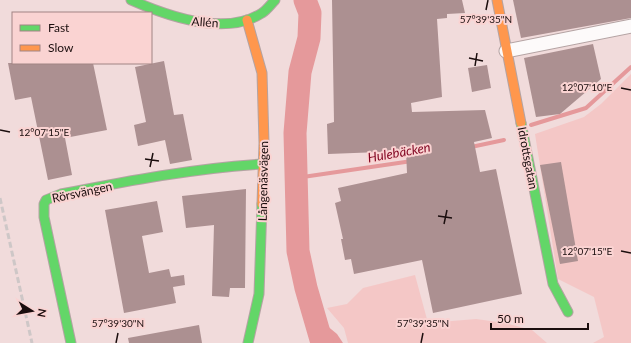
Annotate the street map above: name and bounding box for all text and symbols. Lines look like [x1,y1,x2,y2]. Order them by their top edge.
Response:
legend [12,12,152,64]
text: 57°39'35"N [460,13,512,25]
street label: Allén [191,14,219,30]
text: Fast [48,20,70,35]
text: Slow [48,40,74,55]
text: 12°07'10"E [562,81,612,93]
text: 12°07'15"E [19,126,69,138]
street label: Idrottsgatan [515,126,541,190]
water label: Hulebäcken [366,139,432,165]
street label: Långenäsvägen [255,141,271,221]
street label: Rörsvängen [50,178,114,206]
text: 12°07'15"E [562,245,612,257]
north arrow [12,291,52,331]
scale bar [491,305,588,331]
text: N [35,308,49,318]
text: 50 m [497,311,524,326]
text: 57°39'30"N [92,317,144,329]
text: 57°39'35"N [397,317,449,329]

